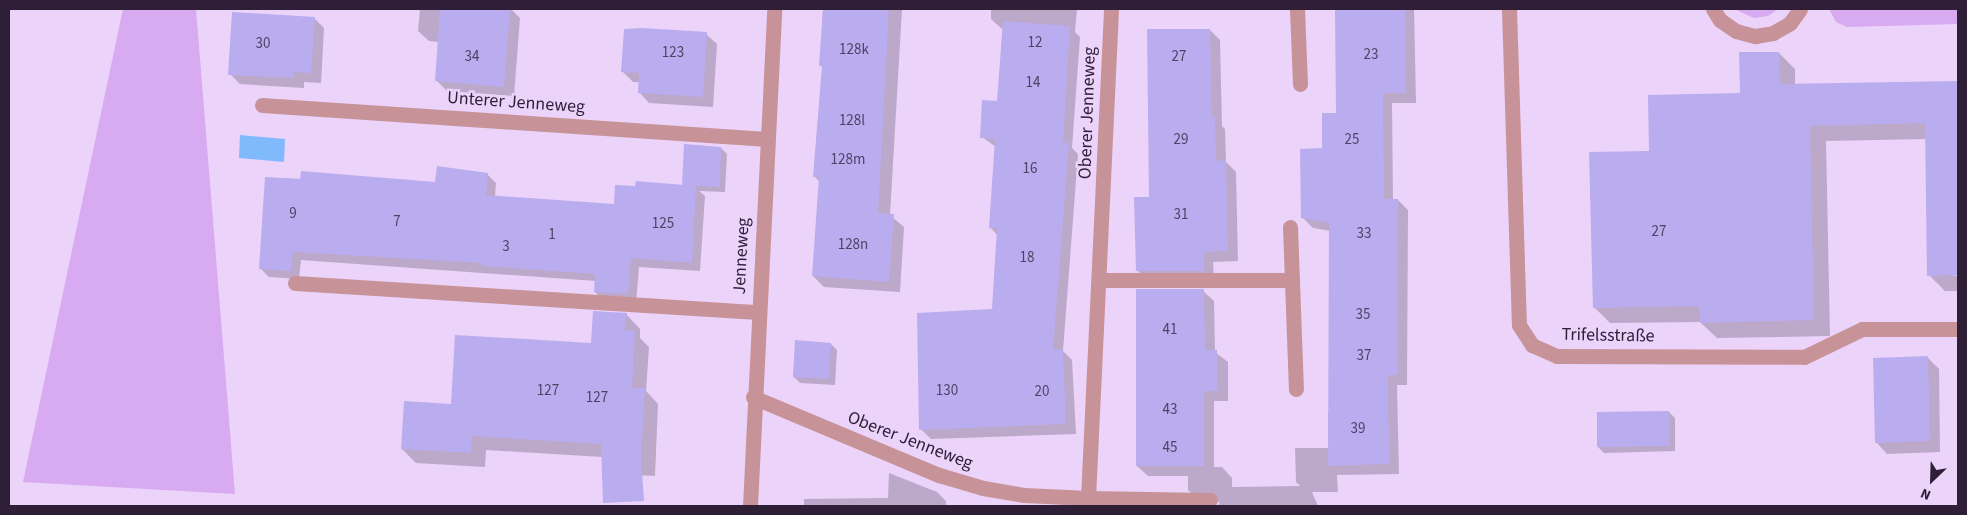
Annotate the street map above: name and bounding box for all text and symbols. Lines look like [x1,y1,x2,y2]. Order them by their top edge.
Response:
house number: 12 [1028,34,1042,52]
house number: 30 [256,35,270,53]
house number: 128k [839,41,869,59]
house number: 123 [662,44,684,62]
street label: Oberer Jenneweg [1075,46,1101,180]
house number: 23 [1364,46,1378,64]
house number: 34 [465,48,479,66]
house number: 27 [1172,48,1186,66]
house number: 14 [1026,74,1040,92]
street label: Unterer Jenneweg [446,87,586,119]
house number: 128l [839,112,865,130]
house number: 29 [1174,131,1188,149]
house number: 25 [1345,131,1359,149]
house number: 128m [831,151,865,169]
house number: 16 [1023,160,1037,178]
house number: 9 [289,205,297,223]
house number: 31 [1174,206,1188,224]
house number: 7 [393,213,401,231]
house number: 125 [652,215,674,233]
street label: Jenneweg [729,217,755,295]
house number: 27 [1652,223,1666,241]
house number: 33 [1357,225,1371,243]
house number: 1 [548,226,556,244]
house number: 128n [838,236,868,254]
house number: 3 [502,238,510,256]
house number: 18 [1020,249,1034,267]
house number: 35 [1356,306,1370,324]
house number: 41 [1163,321,1177,339]
street label: Trifelsstraße [1561,324,1655,348]
house number: 37 [1357,347,1371,365]
house number: 127 [537,382,559,400]
house number: 130 [936,382,958,400]
house number: 20 [1035,383,1049,401]
house number: 127 [586,389,608,407]
house number: 43 [1163,401,1177,419]
street label: Oberer Jenneweg [844,407,976,475]
house number: 39 [1351,420,1365,438]
house number: 45 [1163,439,1177,457]
north arrow [1907,455,1957,505]
text: N [1918,483,1934,505]

